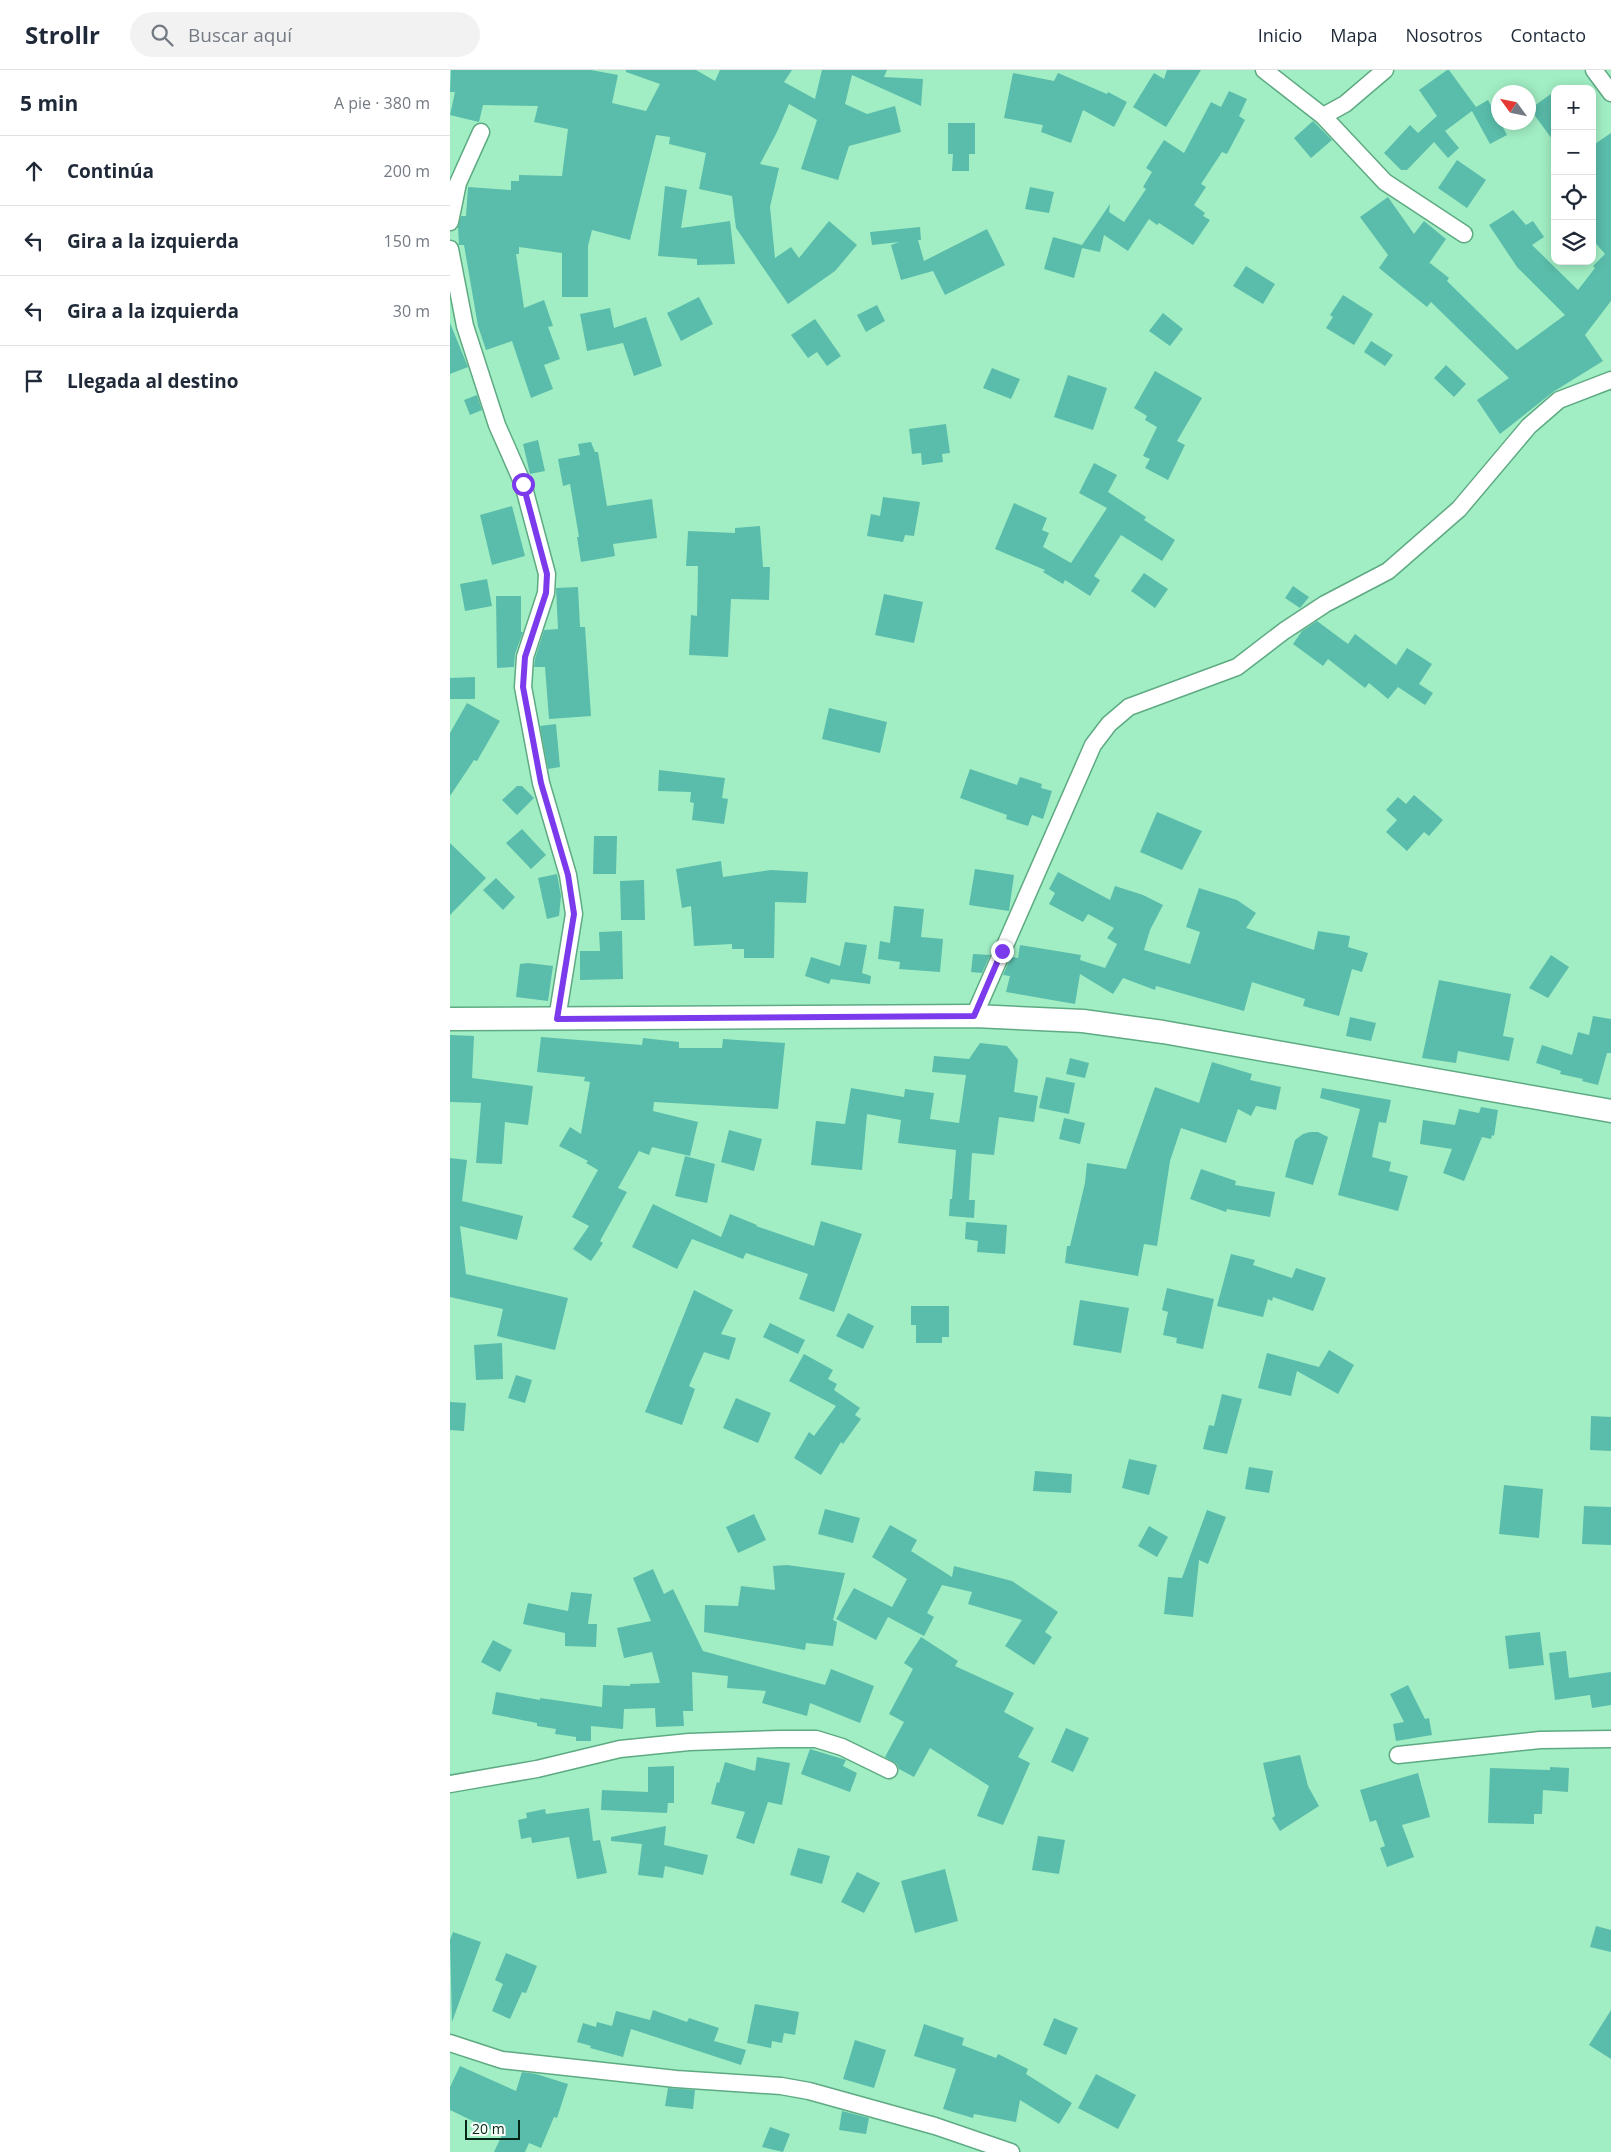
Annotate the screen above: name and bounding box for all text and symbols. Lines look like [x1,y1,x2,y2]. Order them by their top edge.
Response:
search box [130,12,480,57]
text: Strollr [25,18,100,51]
icon: search [148,21,176,49]
text: Buscar aquí [188,22,292,48]
text: Inicio [1258,23,1302,47]
text: Mapa [1330,23,1378,47]
text: Nosotros [1406,23,1483,47]
text: Contacto [1511,23,1586,47]
north arrow [1491,85,1536,130]
map controls [1551,85,1596,265]
button: + [1551,85,1596,130]
text: 5 min [20,89,78,117]
text: A pie · 380 m [334,92,430,114]
button: − [1551,130,1596,175]
icon: ahead [20,157,48,185]
text: Continúa [67,158,154,184]
text: 200 m [384,160,430,182]
button: locate [1551,175,1596,220]
button: layers [1551,220,1596,265]
icon: left [20,227,48,255]
text: Gira a la izquierda [67,228,239,254]
text: 150 m [384,230,430,252]
icon: left [20,297,48,325]
text: Gira a la izquierda [67,298,239,324]
text: 30 m [393,300,430,322]
icon: arrive [20,367,48,395]
text: Llegada al destino [67,368,239,394]
route start [512,473,535,496]
route end [991,940,1014,963]
scale bar [465,2117,520,2140]
text: 20 m [472,2119,505,2138]

